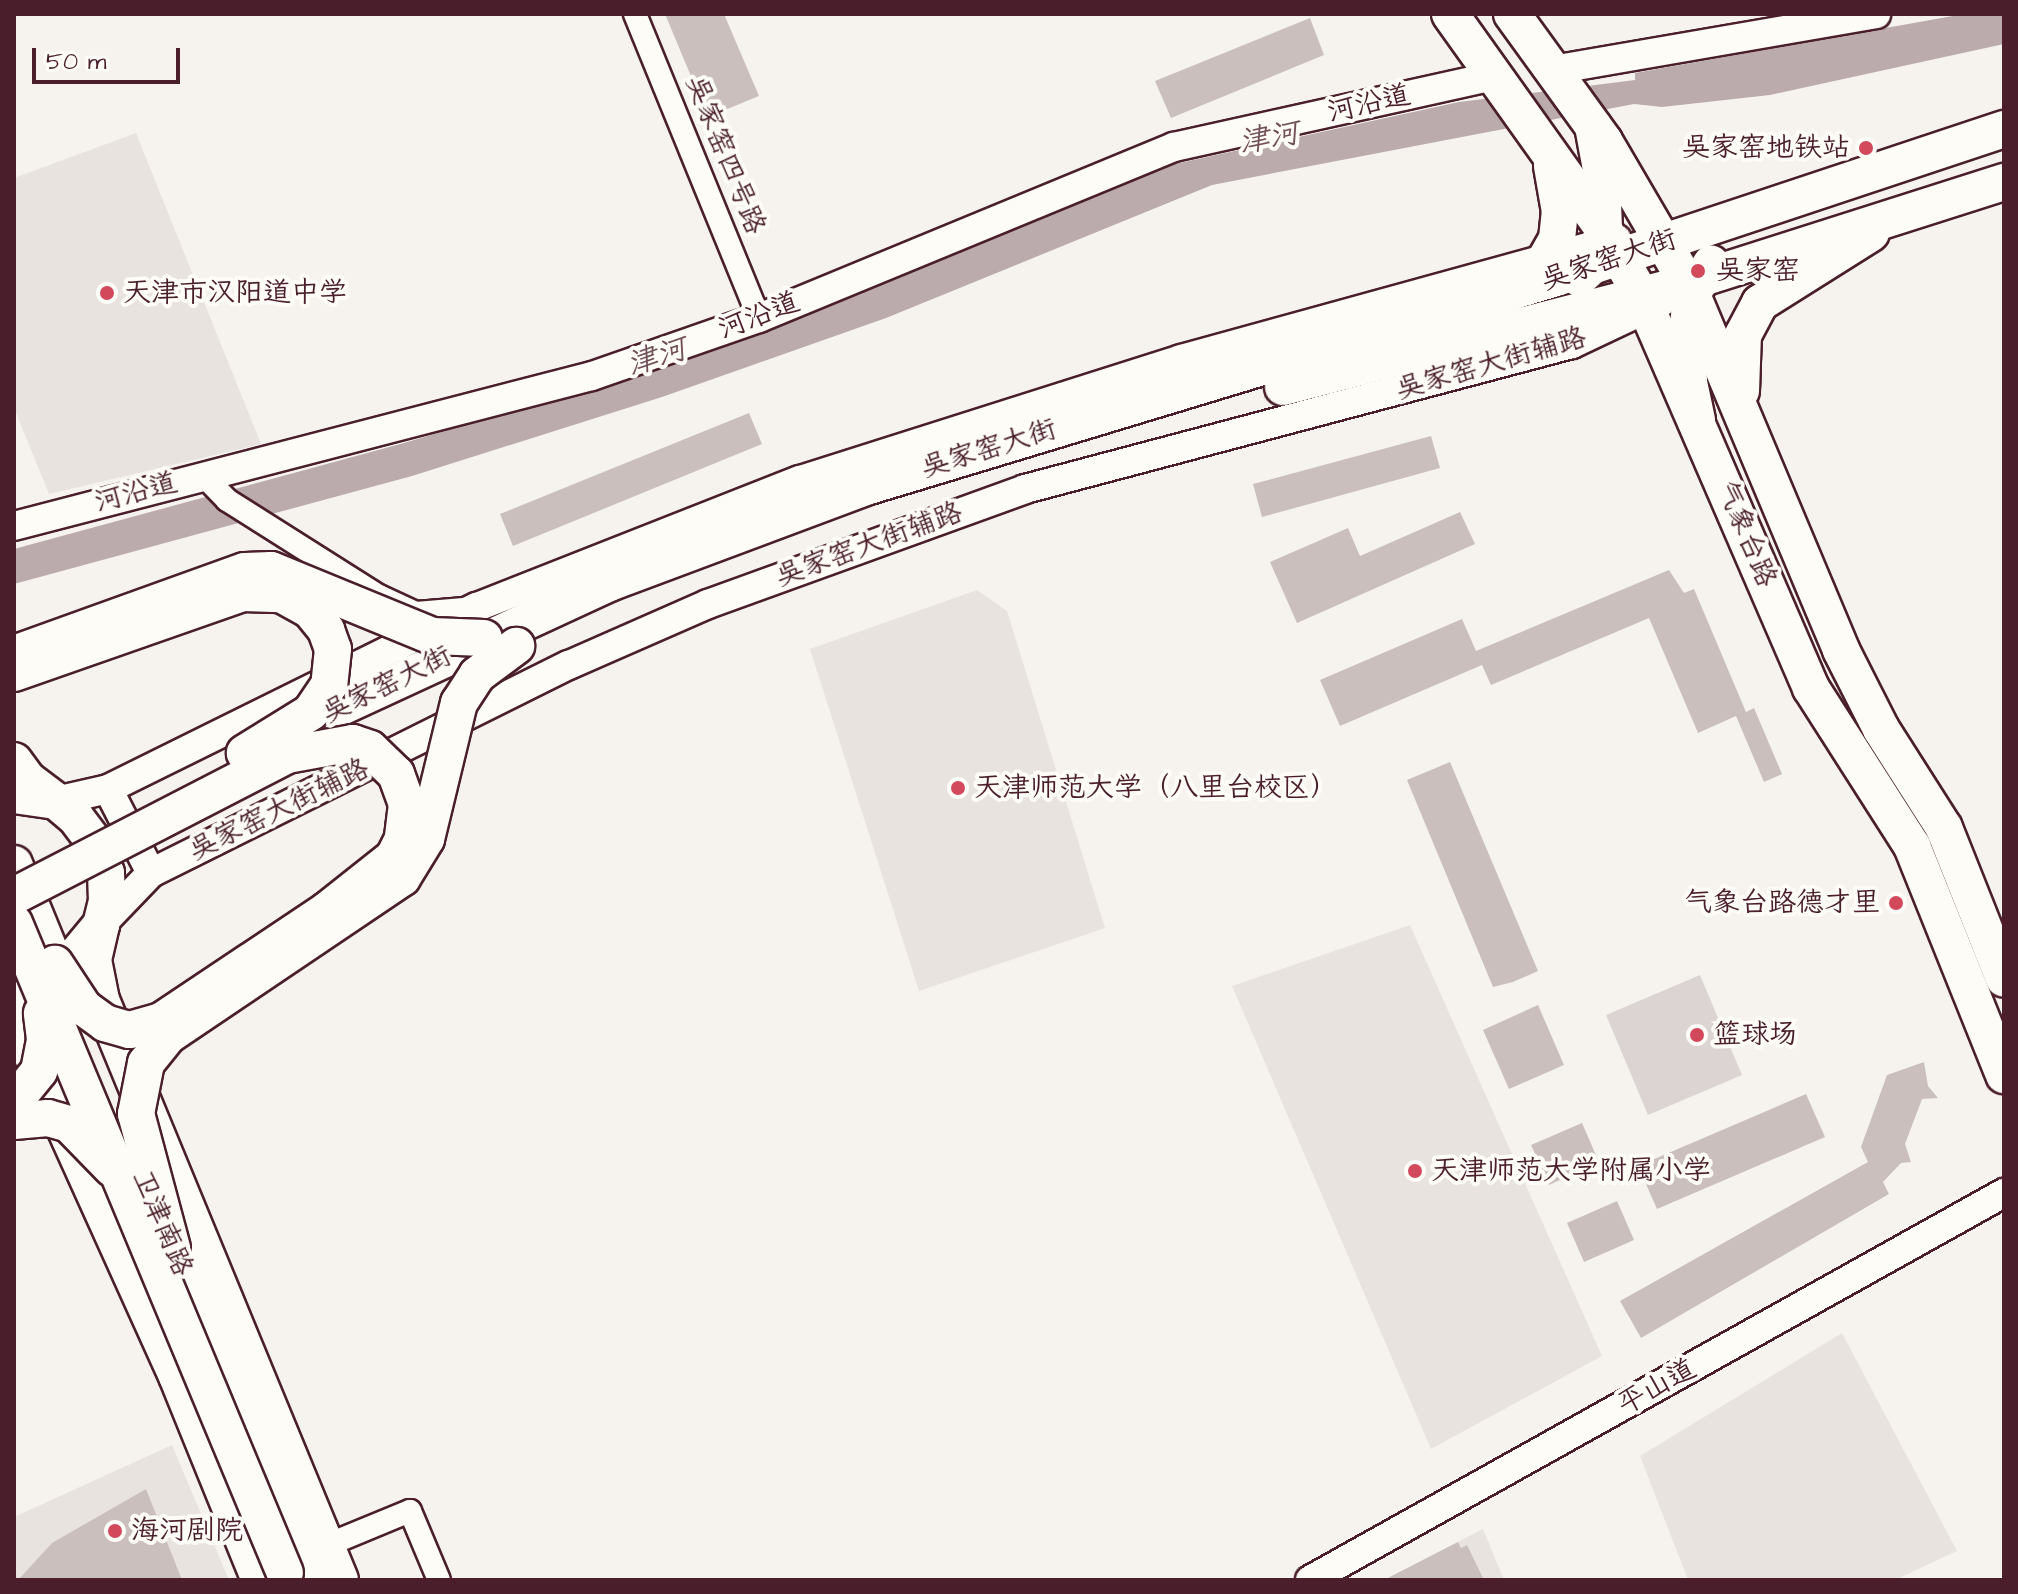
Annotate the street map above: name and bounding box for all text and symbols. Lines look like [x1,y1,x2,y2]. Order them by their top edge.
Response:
scale bar [36,32,184,82]
text: 50 m [46,45,106,79]
street label: 吴家窑四号路 [678,71,772,239]
street label: 河沿道 [1324,78,1414,130]
water label: 津河 [1236,115,1302,161]
place label: 吴家窑地铁站 [1682,131,1850,165]
marker: 吴家窑地铁站 [1857,139,1875,157]
street label: 吴家窑大街 [1537,222,1681,298]
place label: 吴家窑 [1716,254,1800,288]
marker: 吴家窑 [1687,260,1709,282]
place label: 天津市汉阳道中学 [123,276,347,310]
marker: 天津市汉阳道中学 [98,284,116,302]
street label: 河沿道 [714,285,804,347]
street label: 吴家窑大街辅路 [1392,321,1590,407]
water label: 津河 [623,331,691,383]
street label: 吴家窑大街 [917,412,1061,486]
street label: 河沿道 [91,466,181,520]
street label: 气象台路 [1709,476,1783,592]
street label: 吴家窑大街辅路 [771,496,967,594]
street label: 吴家窑大街 [317,639,457,731]
street label: 吴家窑大街辅路 [184,752,374,868]
place label: 天津师范大学（八里台校区） [974,771,1338,805]
marker: 天津师范大学（八里台校区） [949,779,967,797]
place label: 气象台路德才里 [1684,886,1880,920]
marker: 气象台路德才里 [1887,894,1905,912]
place label: 篮球场 [1713,1018,1797,1052]
marker: 篮球场 [1688,1026,1706,1044]
place label: 天津师范大学附属小学 [1431,1154,1711,1188]
marker: 天津师范大学附属小学 [1406,1162,1424,1180]
street label: 卫津南路 [125,1165,199,1281]
street label: 平山道 [1612,1352,1702,1422]
place label: 海河剧院 [131,1514,243,1548]
marker: 海河剧院 [106,1522,124,1540]

